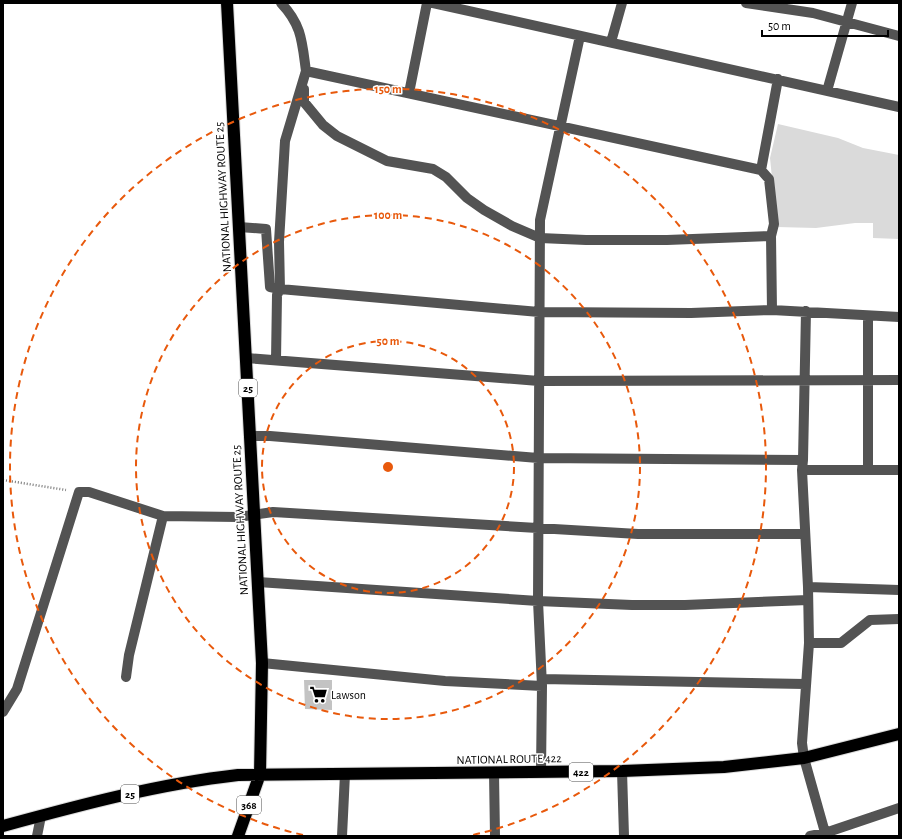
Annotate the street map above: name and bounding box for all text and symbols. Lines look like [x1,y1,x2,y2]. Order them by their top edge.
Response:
scale bar [762,12,888,38]
text: 50 m [768,20,791,32]
text: 150 m [374,83,402,95]
street label: NATIONAL HIGHWAY ROUTE 25 [213,122,233,272]
text: 100 m [374,209,402,221]
text: 50 m [377,335,400,347]
road number: 25 [239,379,257,397]
street label: NATIONAL HIGHWAY ROUTE 25 [230,445,250,595]
centre of rings [381,460,395,474]
supermarket icon: Lawson [308,685,328,705]
place label: Lawson [331,689,366,701]
street label: NATIONAL ROUTE 422 [456,752,562,766]
road number: 422 [569,763,593,781]
road number: 25 [121,785,139,803]
road number: 368 [237,796,261,814]

